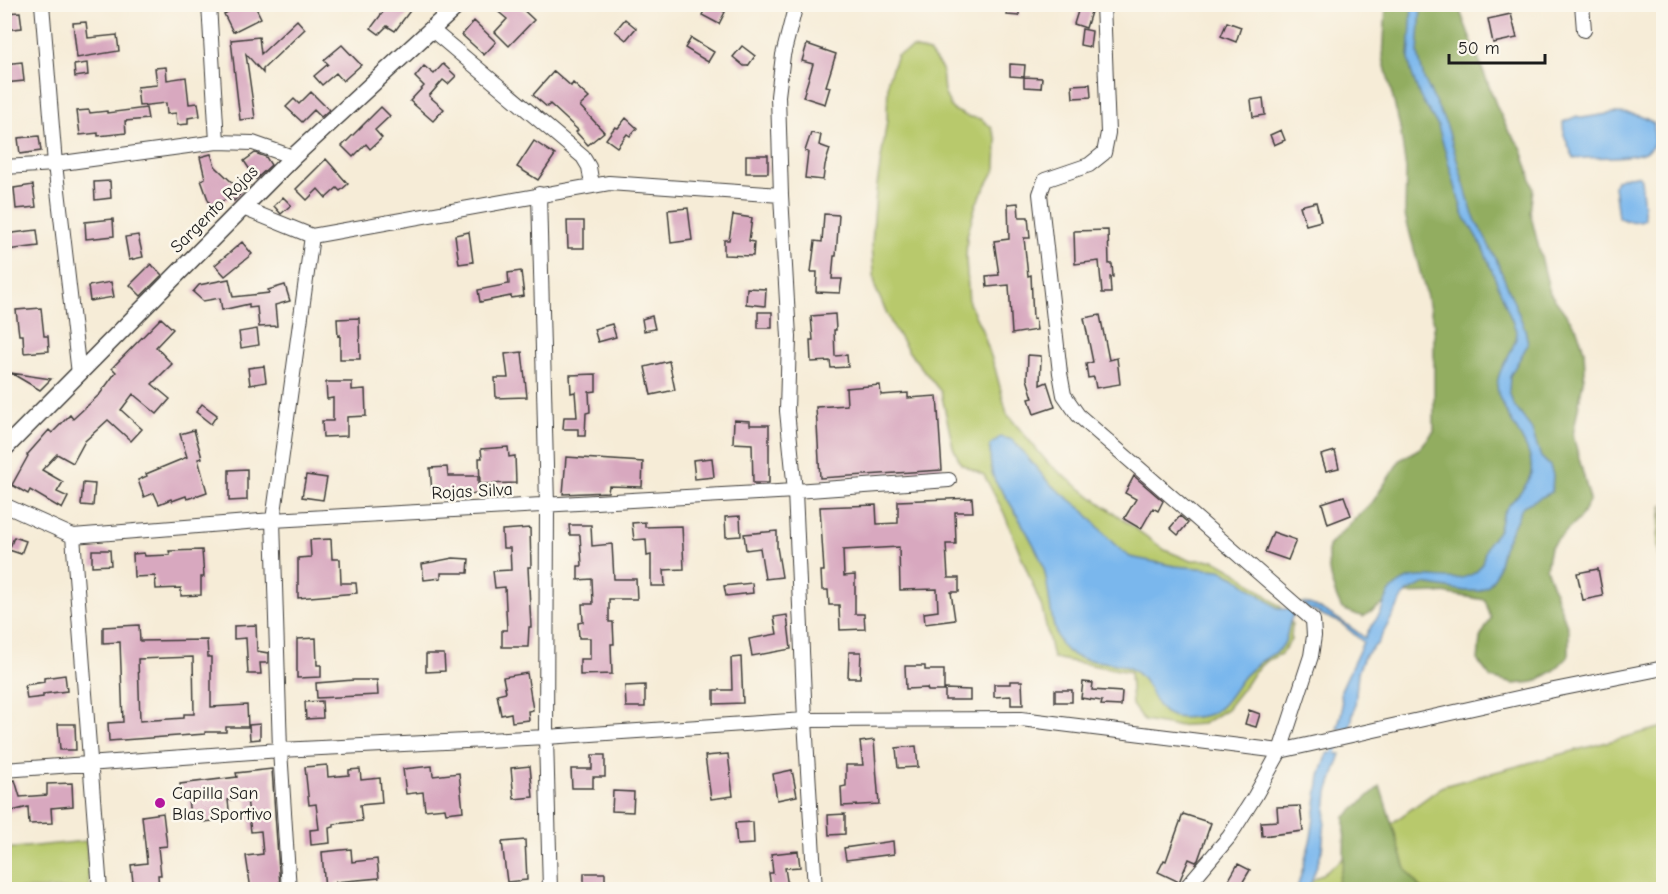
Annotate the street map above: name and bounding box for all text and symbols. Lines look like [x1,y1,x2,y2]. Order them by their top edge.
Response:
scale bar [1449,27,1545,65]
text: 50 m [1458,38,1500,59]
street label: Sargento Rojas [166,161,263,258]
street label: Rojas Silva [431,479,513,504]
place label: Capilla San Blas Sportivo [172,783,272,825]
marker: Capilla San Blas Sportivo [153,796,167,810]

